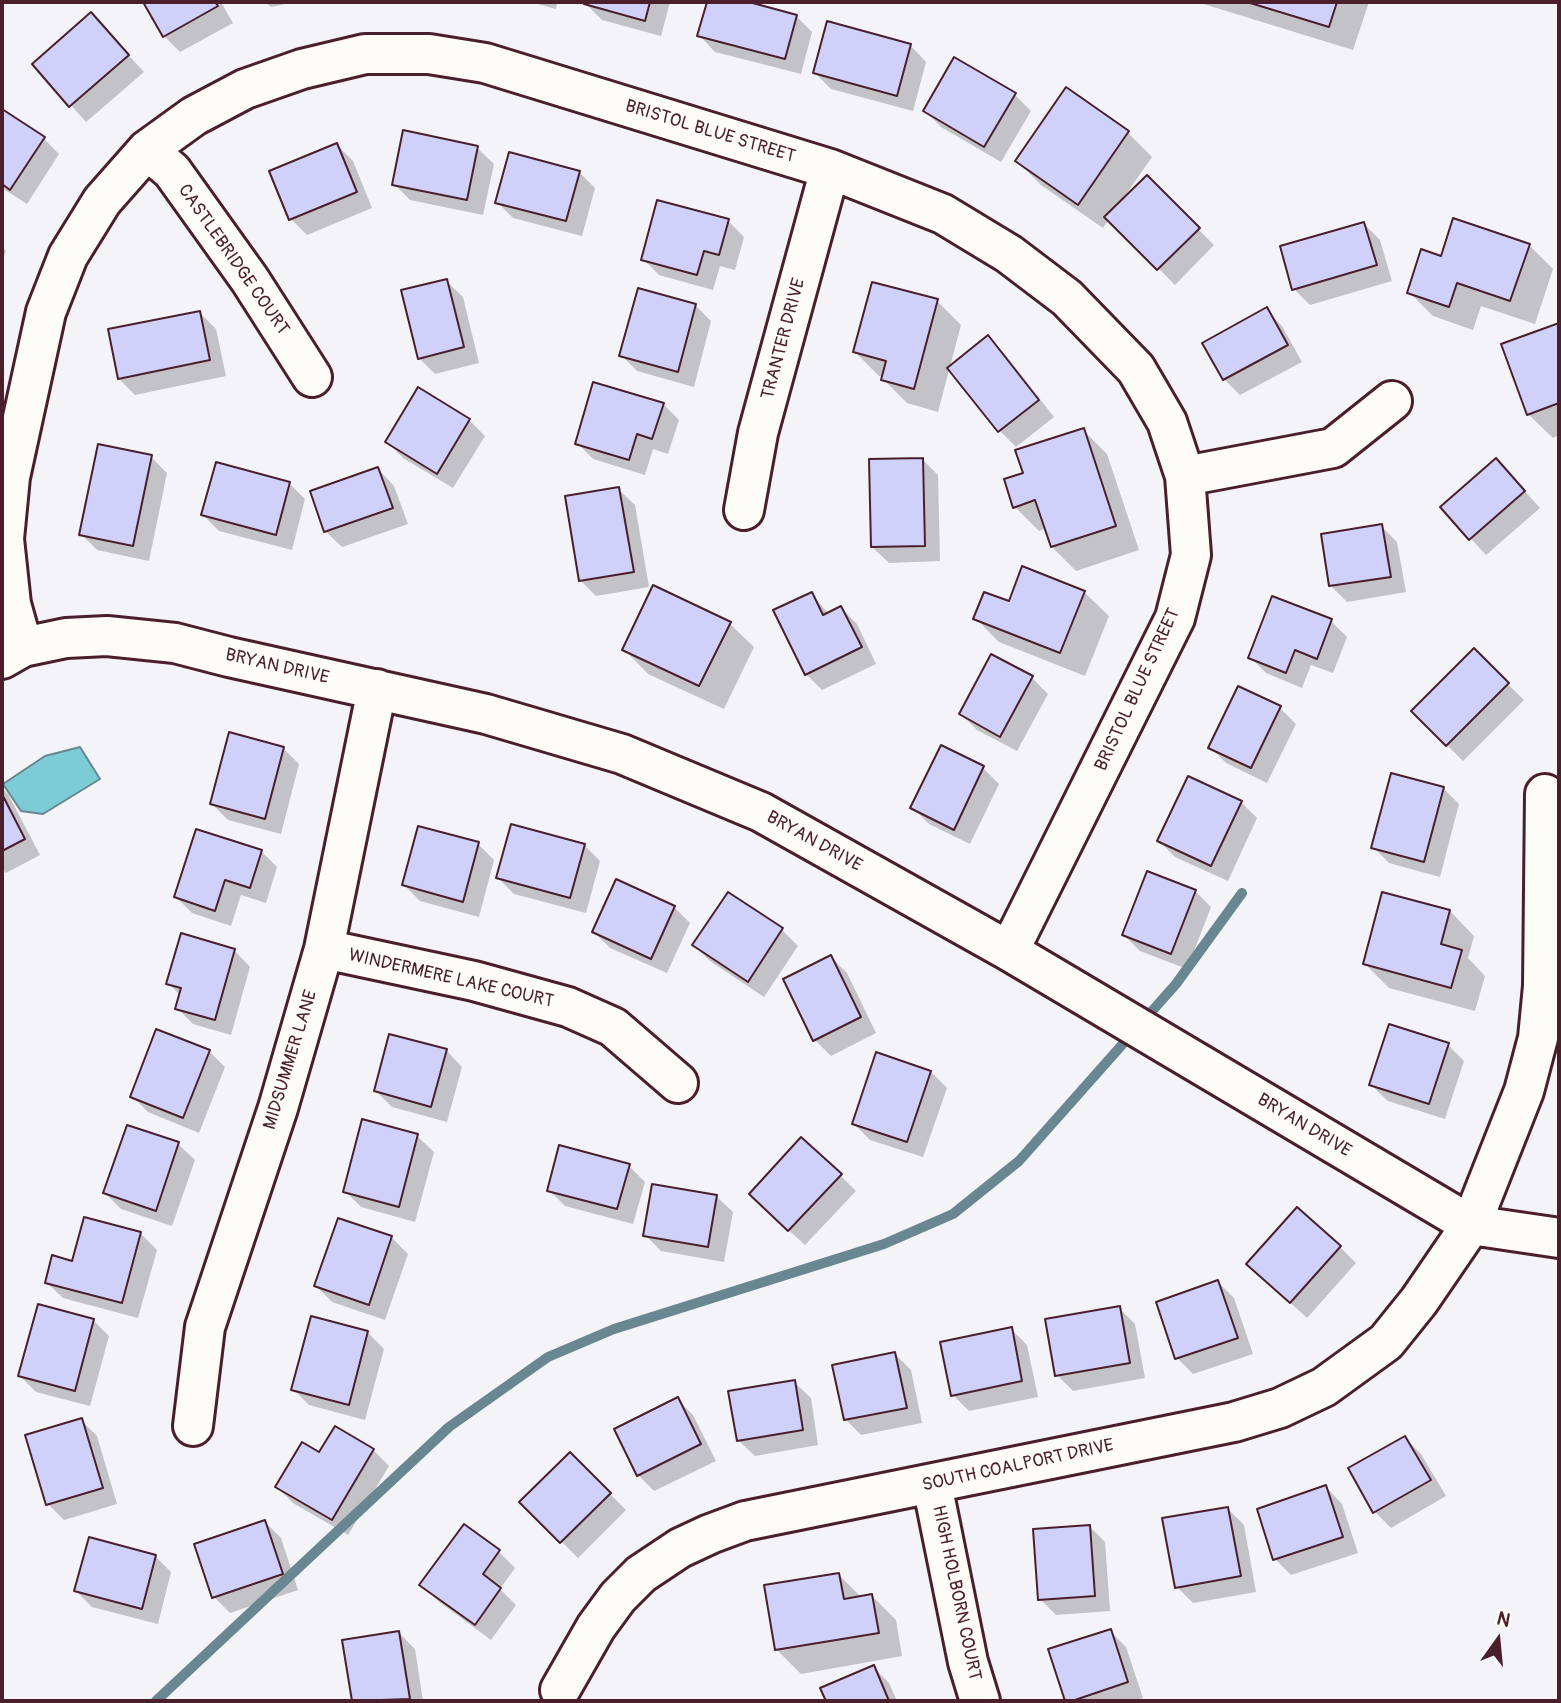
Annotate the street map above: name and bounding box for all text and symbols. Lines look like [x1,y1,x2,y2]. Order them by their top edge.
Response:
street label: BRISTOL BLUE STREET [622,96,798,168]
street label: CASTLEBRIDGE COURT [173,180,293,340]
street label: TRANTER DRIVE [757,276,811,402]
street label: BRISTOL BLUE STREET [1091,605,1185,775]
street label: BRYAN DRIVE [223,645,331,689]
street label: BRYAN DRIVE [763,807,865,877]
street label: WINDERMERE LAKE COURT [346,945,556,1013]
street label: MIDSUMMER LANE [260,988,322,1132]
street label: BRYAN DRIVE [1253,1090,1355,1162]
street label: SOUTH COALPORT DRIVE [920,1435,1116,1497]
street label: HIGH HOLBORN COURT [927,1503,985,1683]
north arrow [1463,1605,1533,1675]
text: N [1494,1606,1513,1633]

